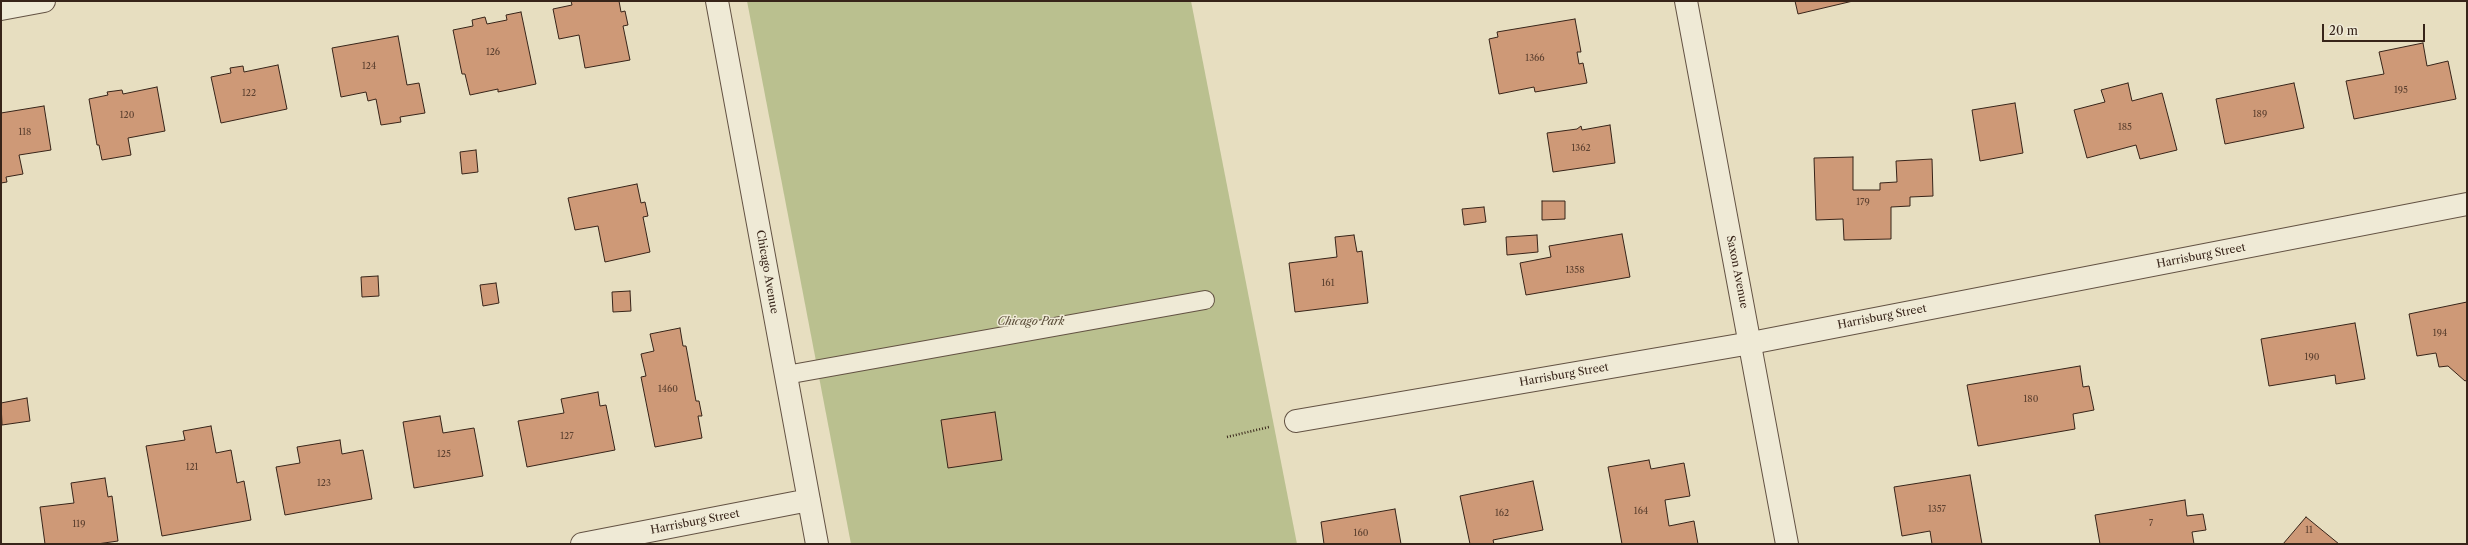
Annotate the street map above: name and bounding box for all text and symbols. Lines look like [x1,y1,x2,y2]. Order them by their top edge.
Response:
scale bar [2324,16,2427,42]
text: 20 m [2329,23,2358,38]
house number: 126 [486,47,500,57]
house number: 1366 [1525,53,1545,63]
house number: 124 [362,61,376,71]
house number: 195 [2394,85,2408,95]
house number: 122 [242,88,256,98]
house number: 189 [2253,109,2267,119]
house number: 120 [120,110,134,120]
house number: 185 [2118,122,2132,132]
house number: 118 [19,127,31,137]
house number: 1362 [1571,143,1591,153]
house number: 179 [1856,197,1870,207]
street label: Chicago Avenue [753,229,781,315]
street label: Saxon Avenue [1723,234,1751,310]
street label: Harrisburg Street [2155,241,2247,271]
house number: 1358 [1566,265,1584,275]
house number: 161 [1322,278,1334,288]
street label: Harrisburg Street [1836,302,1928,332]
park label: Chicago Park [997,315,1065,329]
house number: 194 [2433,328,2447,338]
house number: 190 [2305,352,2319,362]
street label: Harrisburg Street [1518,361,1610,389]
house number: 1460 [658,384,678,394]
house number: 180 [2024,394,2038,404]
house number: 127 [560,431,574,441]
house number: 125 [437,449,451,459]
house number: 121 [186,462,198,472]
house number: 123 [317,478,331,488]
house number: 1357 [1928,504,1946,514]
house number: 164 [1634,506,1648,516]
street label: Harrisburg Street [649,507,741,537]
house number: 162 [1495,508,1509,518]
house number: 7 [2149,518,2153,528]
house number: 119 [73,519,85,529]
house number: 11 [2305,525,2313,535]
house number: 160 [1354,528,1368,538]

